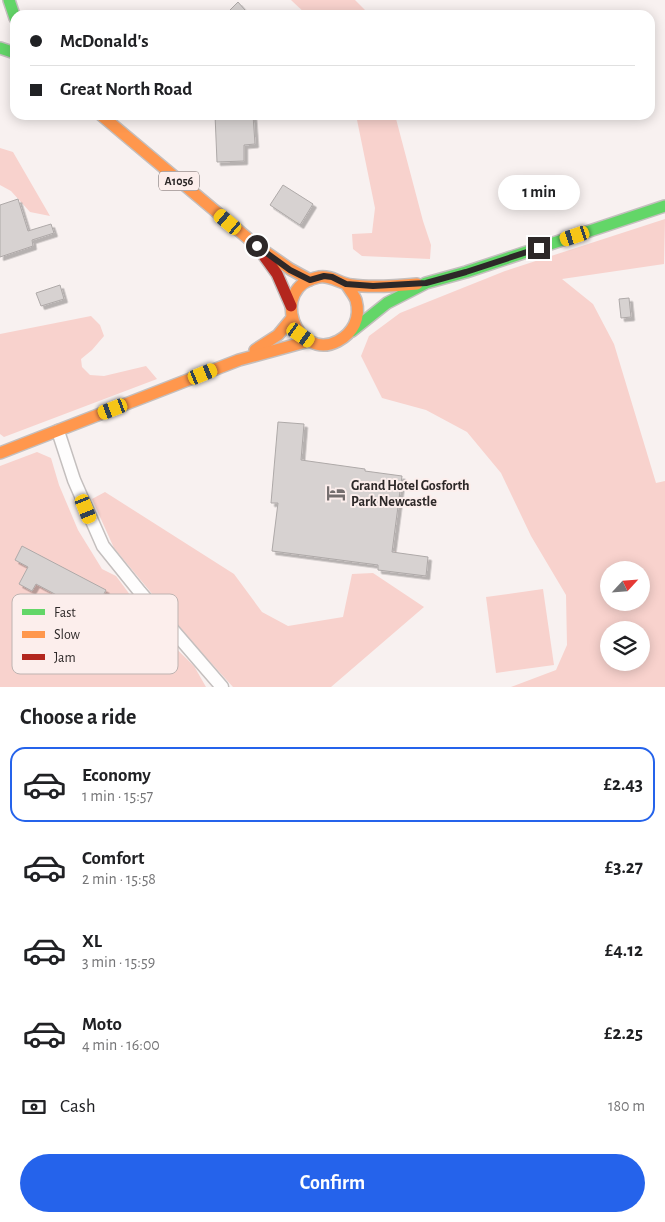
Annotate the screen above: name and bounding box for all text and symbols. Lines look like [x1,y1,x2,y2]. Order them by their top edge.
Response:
text: McDonald's [60,32,149,51]
text: Great North Road [60,80,192,99]
road number: A1056 [159,172,199,190]
callout: 1 min [498,176,580,210]
text: 1 min [522,184,556,200]
car [211,207,244,237]
car [558,224,591,248]
route start [246,235,268,257]
route end [528,237,550,259]
car [284,320,317,350]
car [186,361,219,387]
car [96,397,129,421]
place label: Grand Hotel Gosforth Park Newcastle [351,479,470,509]
hotel icon: Grand Hotel Gosforth Park Newcastle [325,482,347,504]
car [73,492,98,526]
north arrow [600,561,650,611]
map controls [600,561,650,671]
legend [12,594,178,674]
text: Fast [54,606,76,620]
button: layers [600,621,650,671]
text: Slow [54,628,81,642]
text: Jam [54,651,76,665]
text: Choose a ride [20,706,136,728]
icon: car [22,762,67,807]
text: Economy [82,766,151,785]
text: £2.43 [603,775,643,794]
text: 1 min · 15:57 [82,788,153,804]
icon: car [22,845,67,890]
text: Comfort [82,849,144,868]
text: £3.27 [605,858,643,877]
text: 2 min · 15:58 [82,871,156,887]
icon: car [22,928,67,973]
text: XL [82,932,102,951]
text: £4.12 [605,941,643,960]
text: 3 min · 15:59 [82,954,155,970]
icon: car [22,1011,67,1056]
text: Moto [82,1015,122,1034]
text: £2.25 [604,1024,643,1043]
text: 4 min · 16:00 [82,1037,160,1053]
icon: cash [20,1093,48,1121]
text: Cash [60,1097,96,1116]
text: 180 m [608,1098,645,1114]
button: Confirm [20,1154,645,1212]

